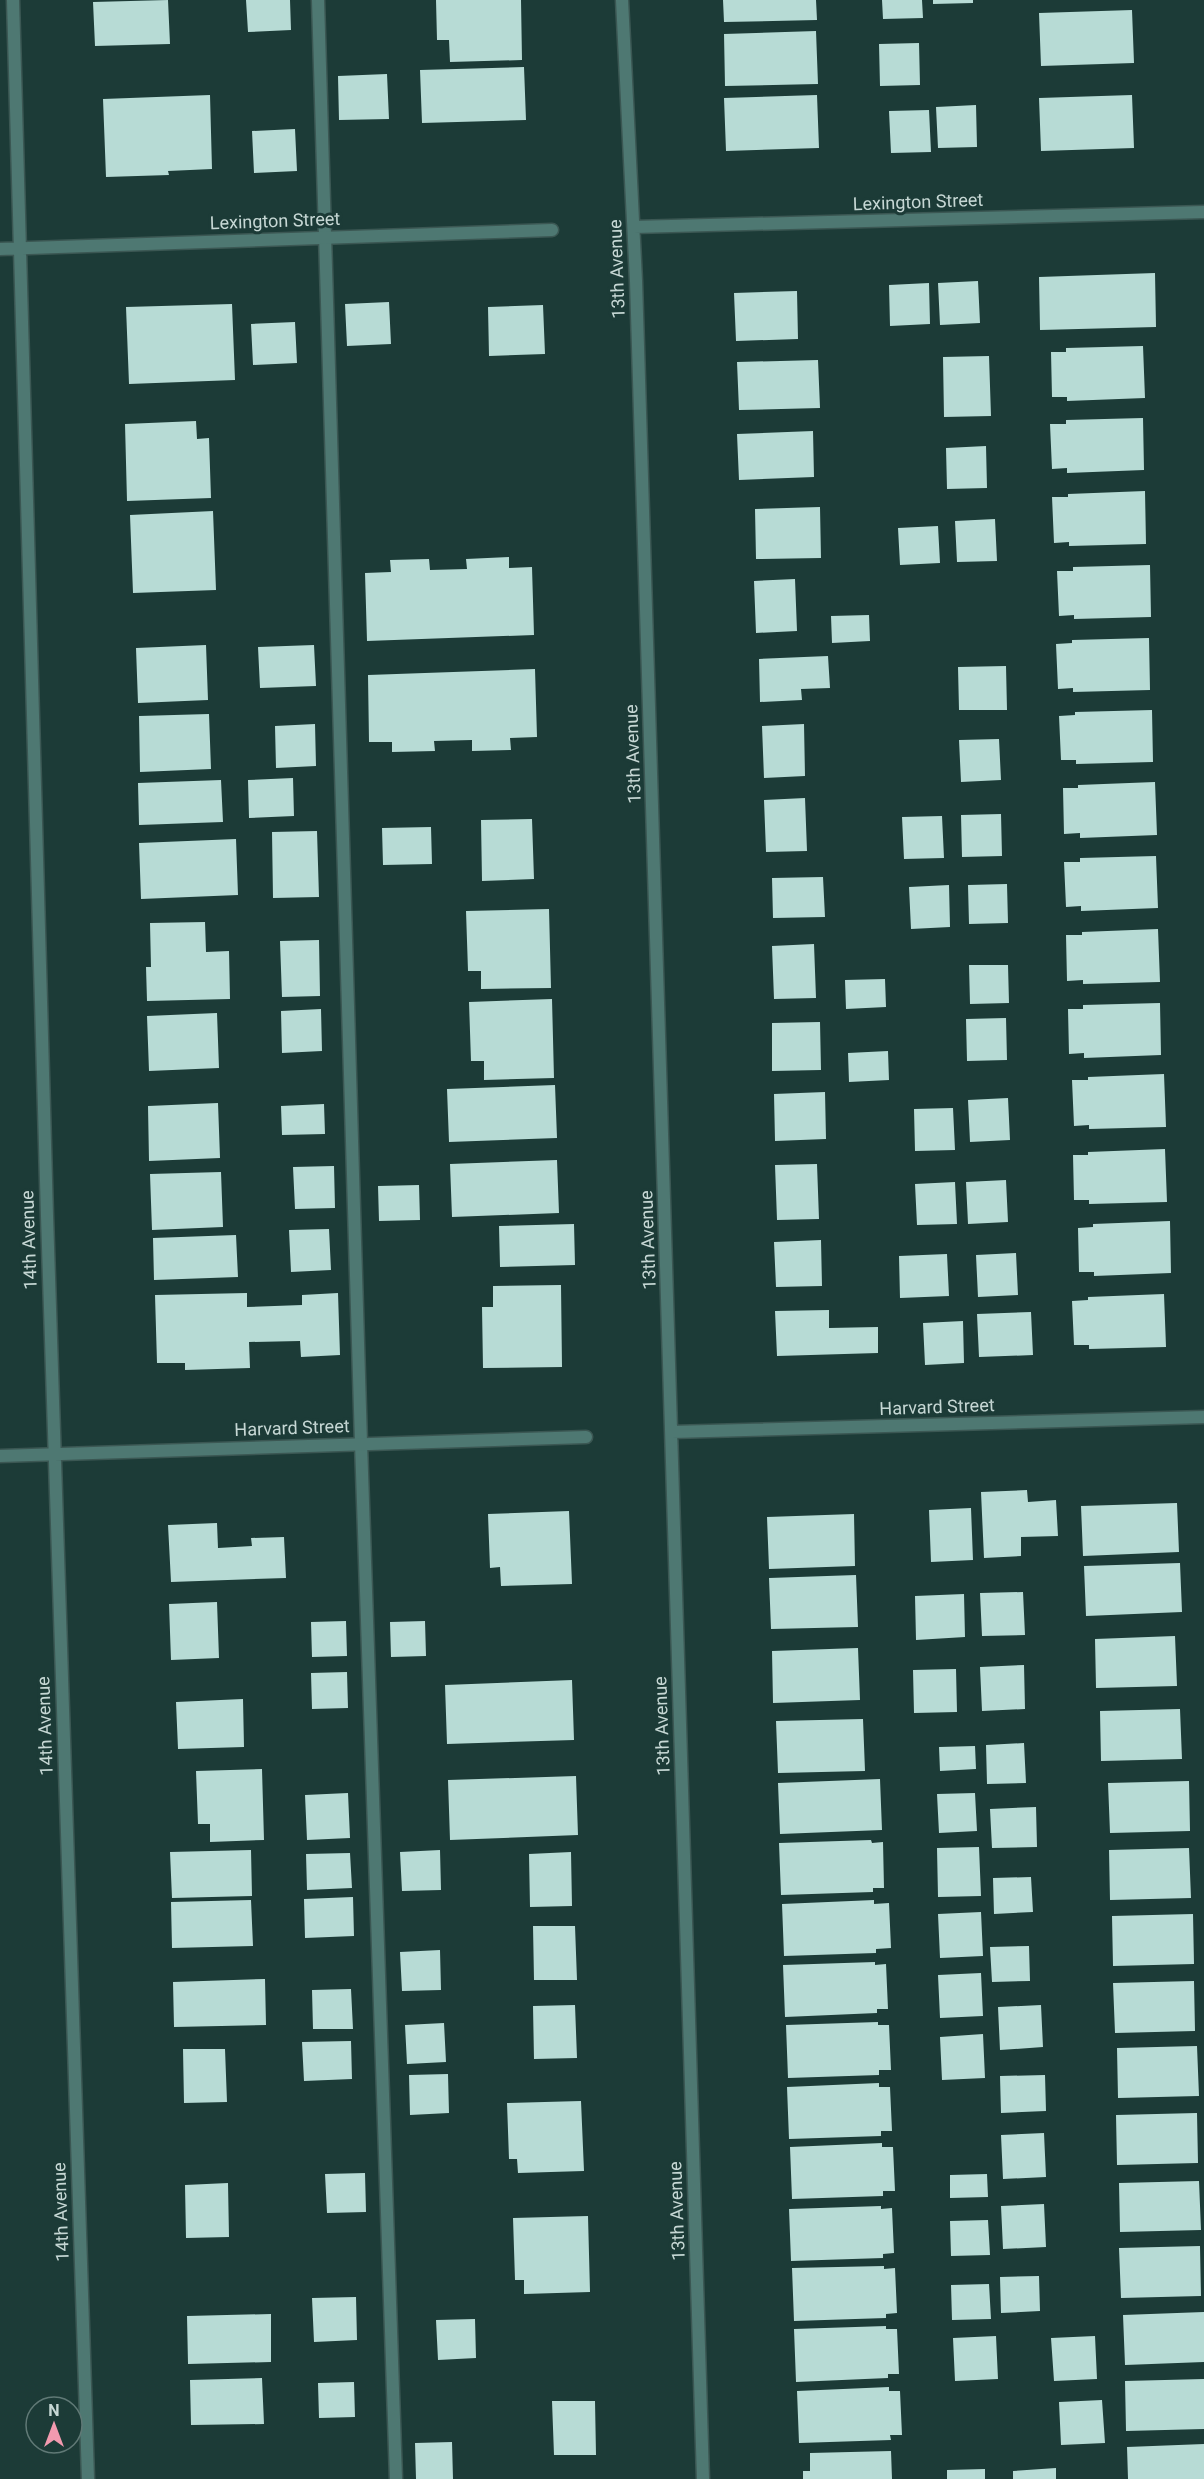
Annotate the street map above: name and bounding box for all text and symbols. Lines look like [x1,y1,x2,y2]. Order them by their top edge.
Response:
street label: Lexington Street [852,189,984,214]
street label: Lexington Street [209,208,341,233]
street label: 13th Avenue [604,219,629,319]
street label: 13th Avenue [620,704,645,804]
street label: 14th Avenue [16,1190,41,1290]
street label: 13th Avenue [635,1190,660,1290]
street label: Harvard Street [879,1394,995,1419]
street label: Harvard Street [234,1415,350,1440]
street label: 14th Avenue [32,1676,57,1776]
street label: 13th Avenue [649,1676,674,1776]
street label: 13th Avenue [664,2161,689,2261]
street label: 14th Avenue [48,2162,73,2262]
north arrow [24,2395,84,2455]
text: N [48,2401,60,2420]

